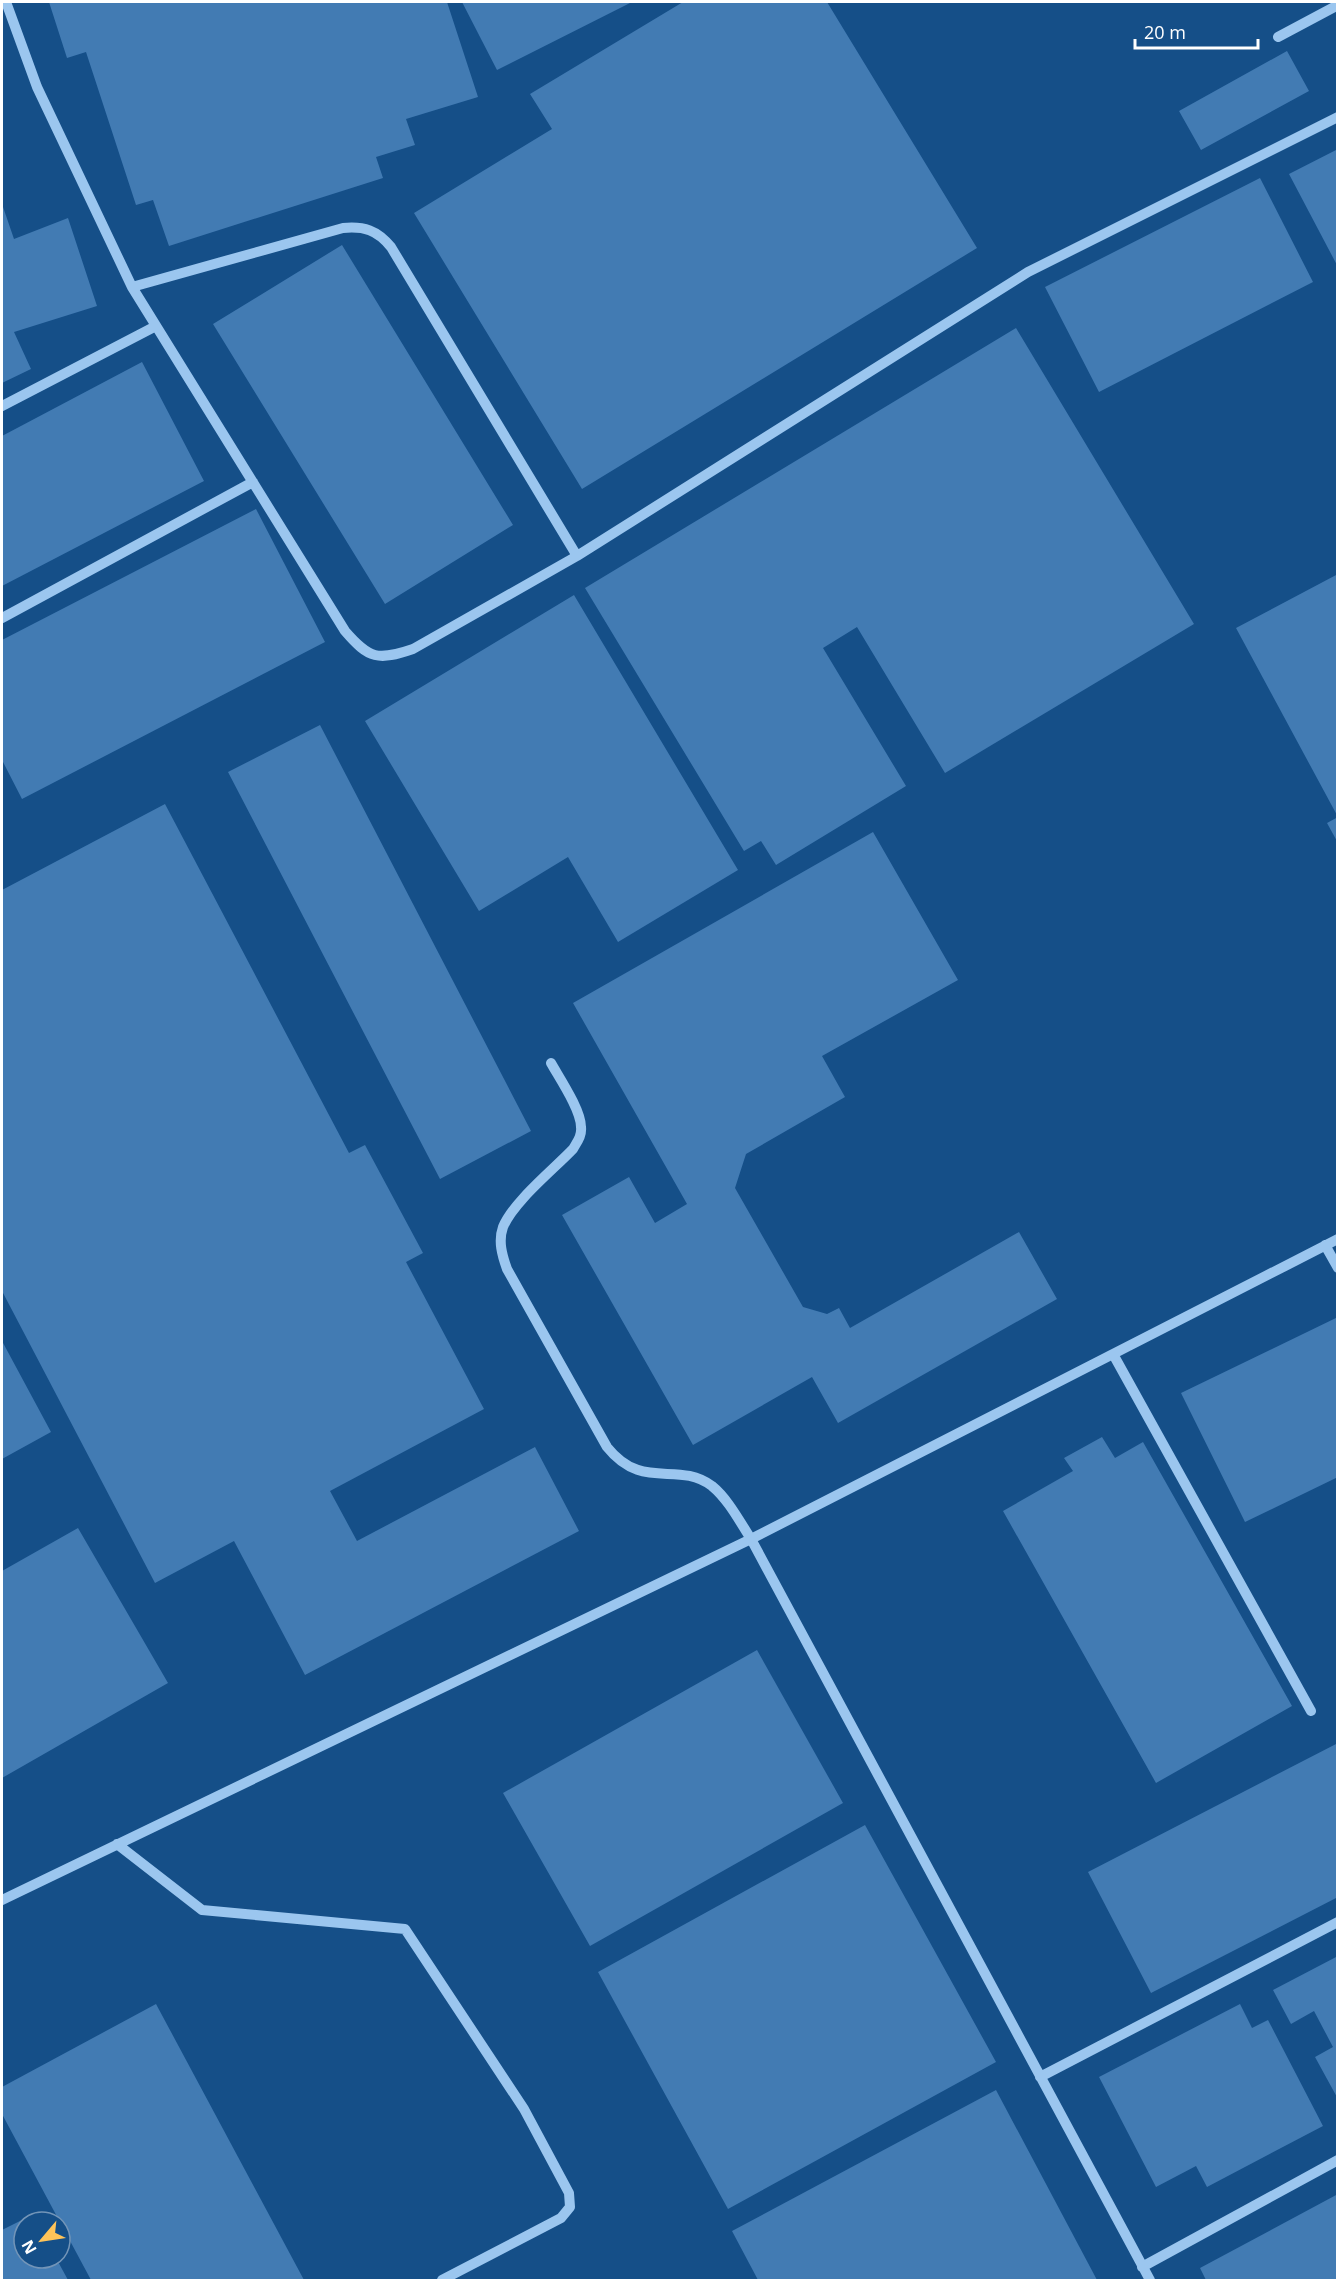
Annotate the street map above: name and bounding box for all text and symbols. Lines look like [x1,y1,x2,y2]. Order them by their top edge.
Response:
scale bar [1135,12,1258,50]
text: 20 m [1144,20,1186,44]
north arrow [12,2210,72,2270]
text: N [16,2236,42,2258]

